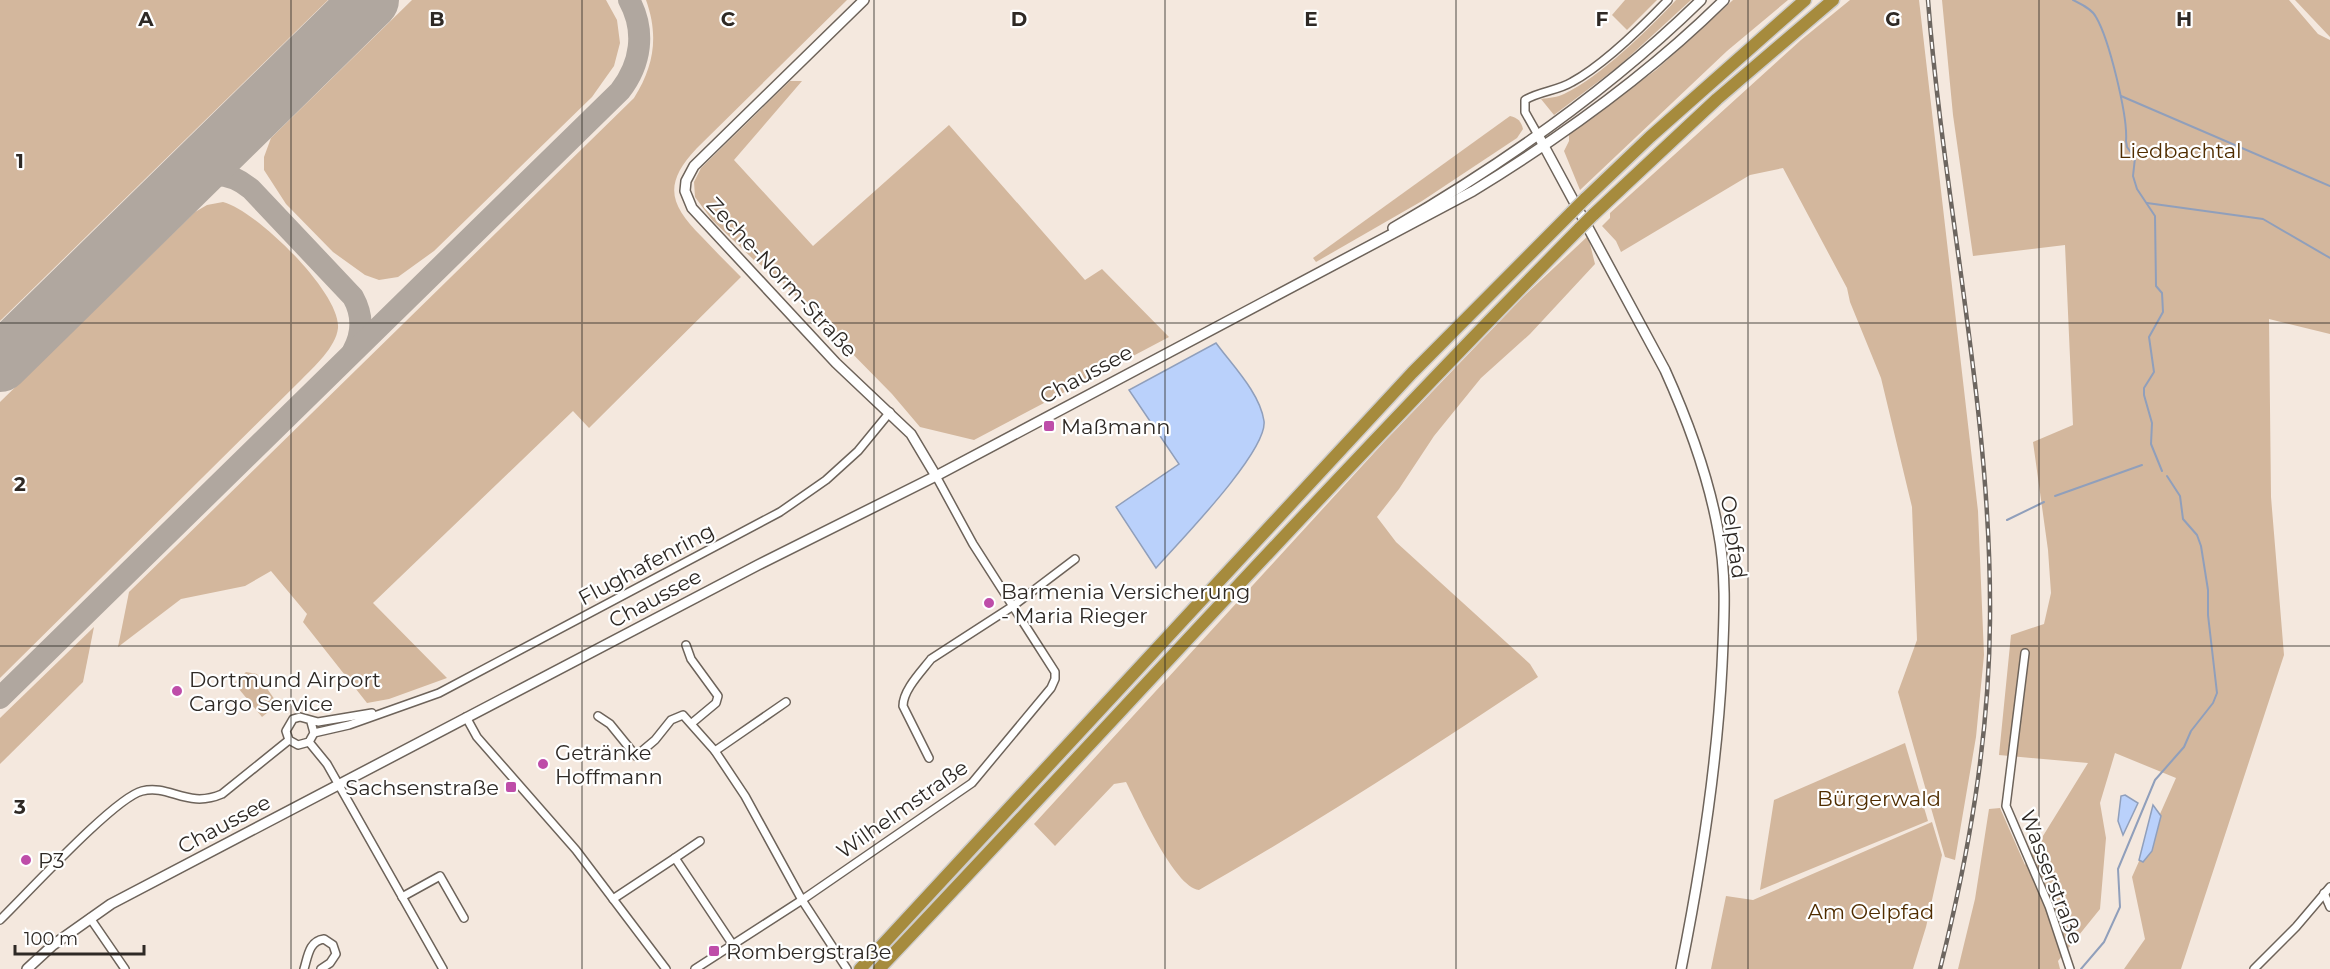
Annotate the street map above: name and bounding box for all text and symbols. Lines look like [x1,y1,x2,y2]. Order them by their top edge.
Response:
text: A [137,7,154,31]
text: B [429,7,445,31]
text: C [721,7,736,31]
text: D [1011,7,1027,31]
text: E [1304,7,1318,31]
text: F [1596,7,1609,31]
text: G [1885,7,1901,31]
text: H [2176,7,2192,31]
park label: Liedbachtal [2118,138,2242,163]
text: 1 [16,149,24,173]
street label: Zeche-Norm-Straße [701,192,863,362]
street label: Chaussee [1035,339,1137,409]
place label: Maßmann [1061,414,1171,439]
marker: Maßmann [1042,419,1056,433]
text: 2 [14,472,26,496]
street label: Oelpfad [1716,494,1752,580]
street label: Flughafenring [574,518,718,610]
street label: Chaussee [604,563,706,633]
place label: Barmenia Versicherung - Maria Rieger [1001,579,1250,628]
marker: Barmenia Versicherung - Maria Rieger [982,596,996,610]
place label: Dortmund Airport Cargo Service [189,667,381,716]
marker: Dortmund Airport Cargo Service [170,684,184,698]
place label: Getränke Hoffmann [555,740,663,789]
street label: Wilhelmstraße [832,754,972,864]
marker: Getränke Hoffmann [536,757,550,771]
place label: Sachsenstraße [345,775,499,800]
marker: Sachsenstraße [504,780,518,794]
park label: Bürgerwald [1817,786,1941,811]
street label: Chaussee [173,789,275,859]
text: 3 [13,795,26,819]
street label: Wasserstraße [2015,806,2089,948]
place label: P3 [38,848,65,873]
marker: P3 [19,853,33,867]
park label: Am Oelpfad [1808,899,1934,924]
scale bar [15,918,144,956]
text: 100 m [24,928,78,950]
place label: Rombergstraße [726,939,892,964]
marker: Rombergstraße [707,944,721,958]

